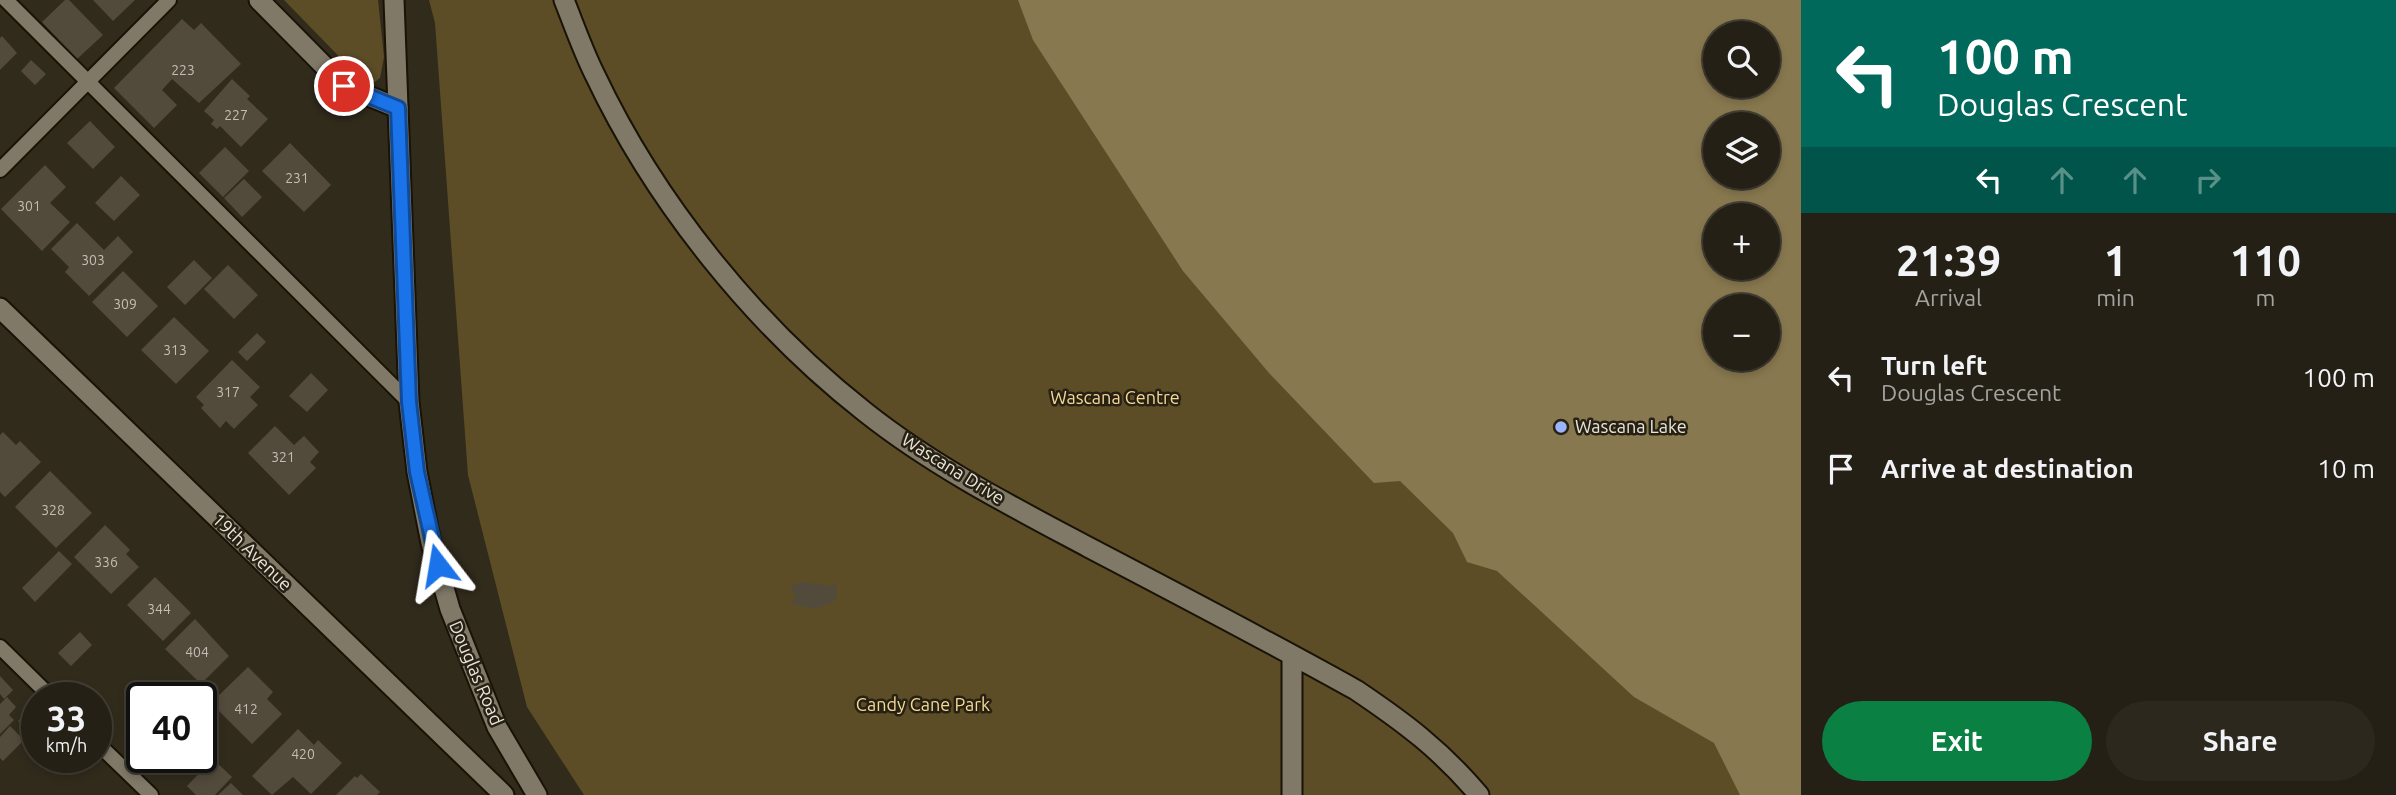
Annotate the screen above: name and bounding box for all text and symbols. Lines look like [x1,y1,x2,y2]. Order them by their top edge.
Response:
map controls [1703,21,1780,371]
button: search [1703,21,1780,98]
icon: left [1822,28,1913,119]
text: 100 m [1937,28,2074,83]
pin [314,56,374,116]
house number: 223 [171,62,195,78]
icon: arrive [325,67,363,105]
text: Douglas Crescent [1937,86,2188,122]
house number: 227 [224,107,248,123]
button: layers [1703,112,1780,189]
icon: left [1970,161,2008,199]
icon: ahead [2043,161,2081,199]
icon: ahead [2116,161,2154,199]
icon: right [2189,161,2227,199]
house number: 231 [285,170,309,186]
house number: 301 [17,198,41,214]
button: + [1703,203,1780,280]
text: 21:39 [1896,237,2001,284]
text: 1 [2104,237,2127,284]
text: 110 [2230,237,2301,284]
house number: 303 [81,252,105,268]
text: Arrival [1915,285,1982,310]
text: min [2096,285,2135,310]
text: m [2255,285,2275,310]
button: − [1703,294,1780,371]
house number: 309 [113,296,137,312]
house number: 313 [163,342,187,358]
text: Turn left [1881,351,1987,380]
icon: left [1822,359,1860,397]
text: 100 m [2303,363,2375,392]
text: Douglas Crescent [1881,380,2061,405]
house number: 317 [216,384,240,400]
park label: Wascana Centre [1050,387,1180,407]
place label: Wascana Lake [1575,416,1687,436]
marker: Wascana Lake [1553,419,1569,435]
street label: Wascana Drive [899,429,1008,508]
house number: 321 [271,449,295,465]
icon: arrive [1822,450,1860,488]
text: Arrive at destination [1881,454,2134,483]
text: 10 m [2317,454,2375,483]
house number: 328 [41,502,65,518]
street label: 19th Avenue [209,509,296,594]
position arrow [401,528,475,602]
house number: 336 [94,554,118,570]
house number: 344 [147,601,171,617]
street label: Douglas Road [446,617,508,728]
house number: 404 [185,644,209,660]
speed limit sign: 40 [126,682,217,773]
park label: Candy Cane Park [856,694,990,714]
text: 33 [47,698,86,738]
house number: 412 [234,701,258,717]
button: Exit [1822,701,2092,781]
button: Share [2106,701,2375,781]
text: km/h [46,735,87,755]
house number: 420 [291,746,315,762]

